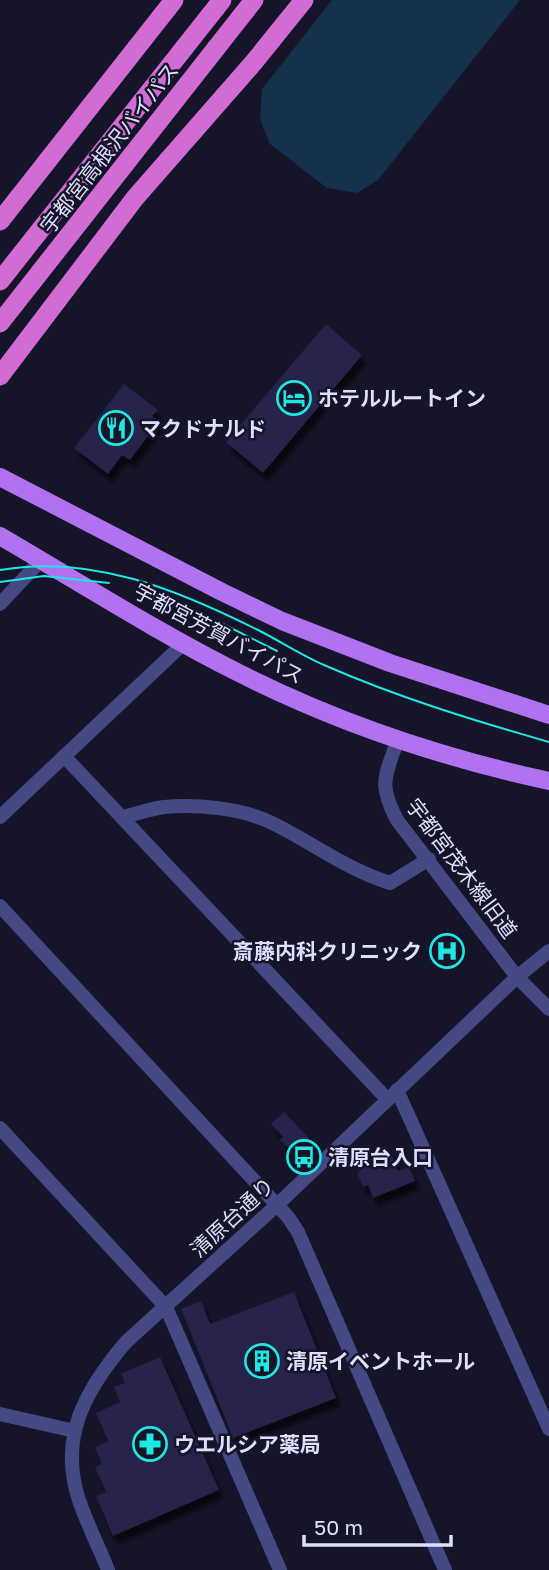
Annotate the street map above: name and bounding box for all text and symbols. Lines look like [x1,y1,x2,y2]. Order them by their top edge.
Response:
street label: 宇都宮高根沢バイパス [34,57,184,239]
hotel icon: ホテルルートイン [275,379,313,417]
place label: ホテルルートイン [318,385,486,411]
restaurant icon: マクドナルド [97,409,135,447]
place label: マクドナルド [140,415,266,441]
street label: 宇都宮芳賀バイパス [130,577,308,689]
street label: 宇都宮茂木線旧道 [401,793,523,943]
hospital icon: 斎藤内科クリニック [428,932,466,970]
place label: 斎藤内科クリニック [233,938,422,964]
bus stop icon: 清原台入口 [285,1138,323,1176]
place label: 清原台入口 [328,1144,433,1170]
street label: 清原台通り [185,1172,279,1262]
building icon: 清原イベントホール [243,1342,281,1380]
place label: 清原イベントホール [286,1348,475,1374]
pharmacy icon: ウエルシア薬局 [131,1425,169,1463]
place label: ウエルシア薬局 [174,1431,321,1457]
scale bar [304,1504,451,1548]
text: 50 m [314,1514,363,1540]

